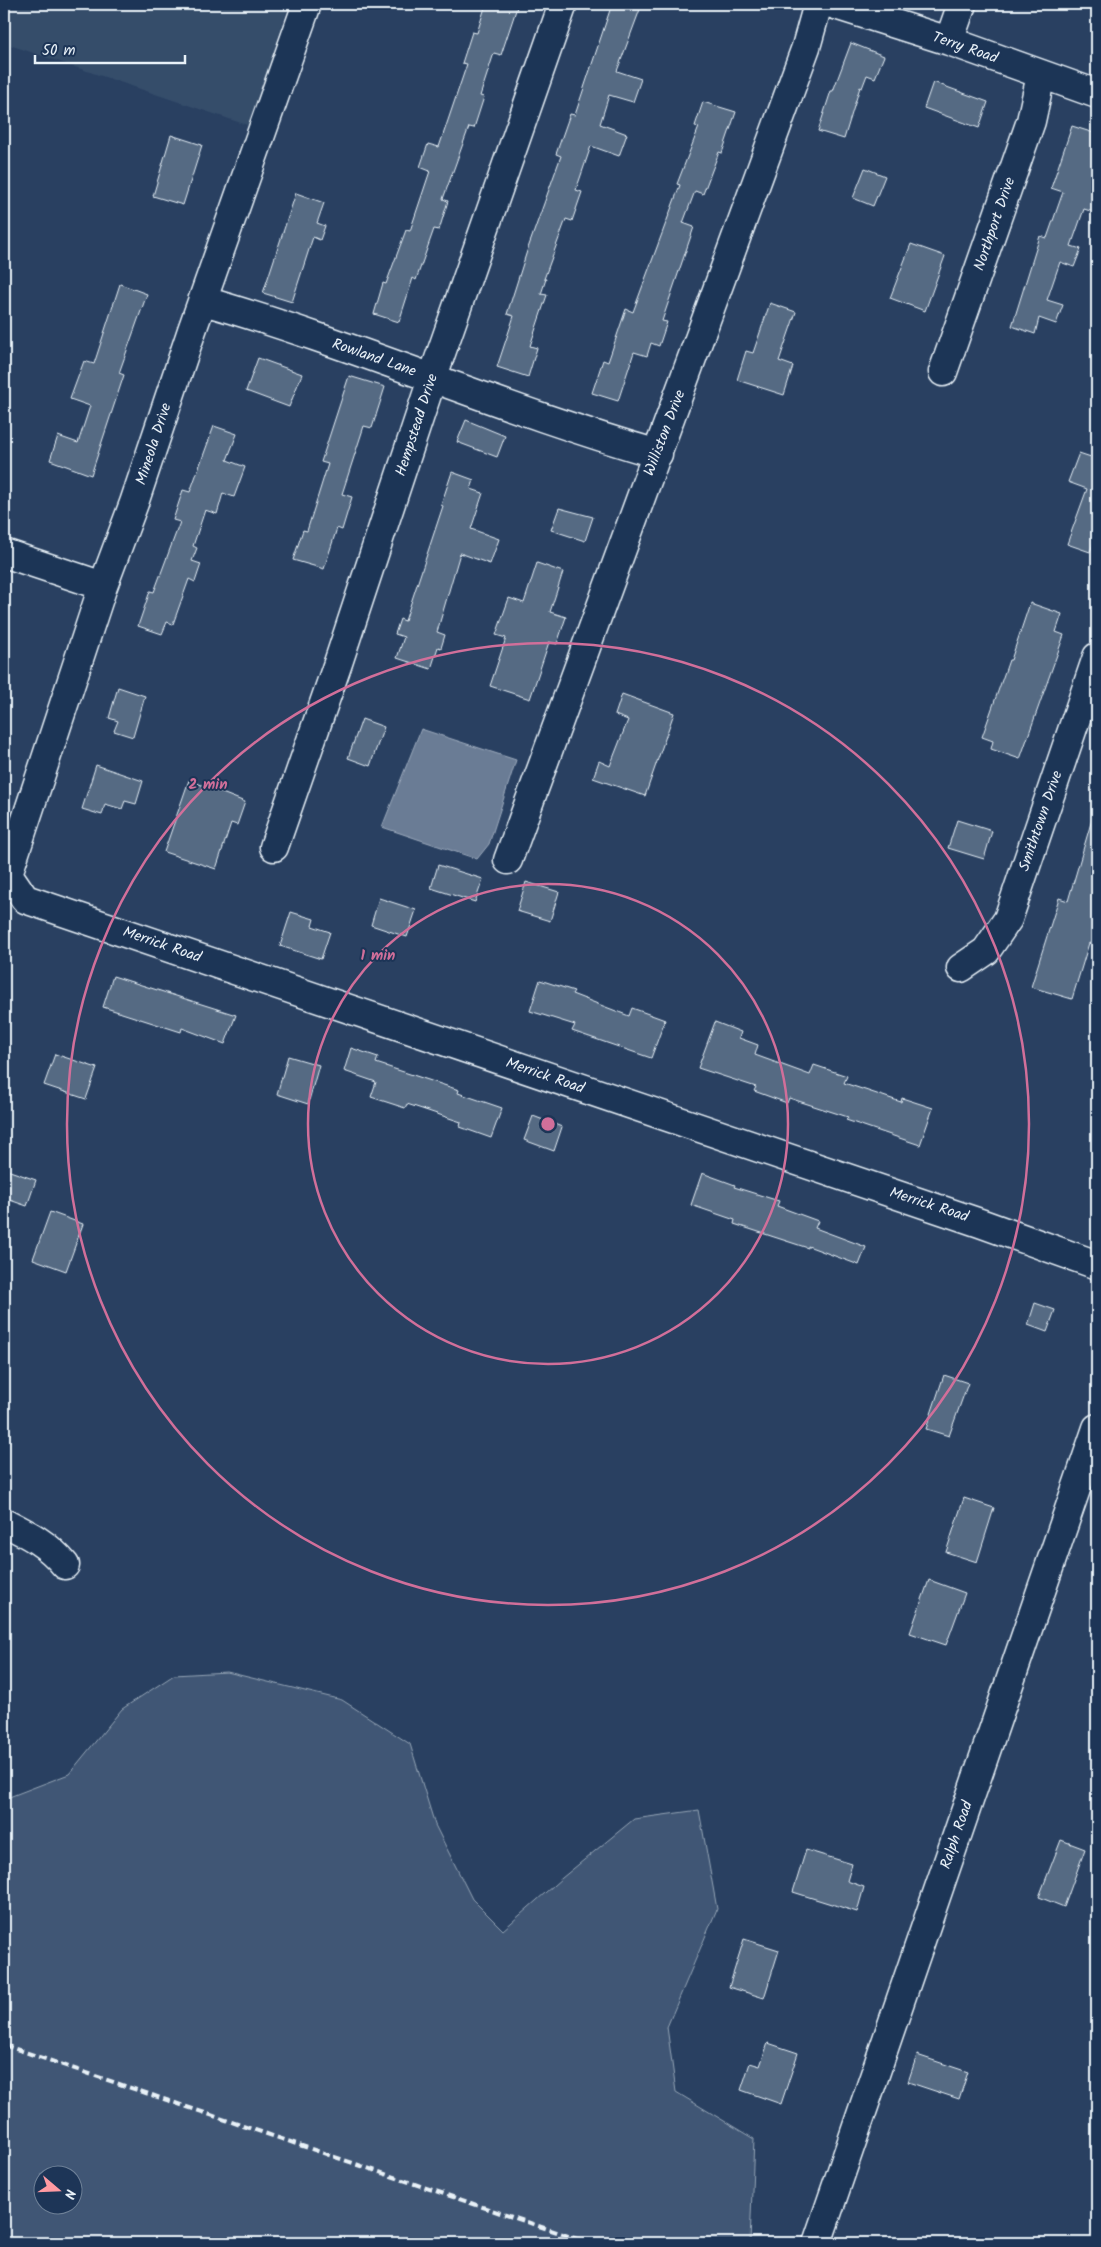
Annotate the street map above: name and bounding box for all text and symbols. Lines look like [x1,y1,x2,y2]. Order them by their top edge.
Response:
street label: Terry Road [929,26,1001,71]
scale bar [35,32,185,64]
text: 50 m [42,39,76,63]
street label: Northport Drive [968,174,1022,274]
street label: Rowland Lane [329,332,420,384]
street label: Hempstead Drive [389,370,445,479]
street label: Williston Drive [638,386,693,480]
street label: Mineola Drive [129,400,179,488]
street label: Smithtown Drive [1013,767,1070,875]
text: 2 min [188,773,228,797]
street label: Merrick Road [119,920,205,970]
text: 1 min [361,944,395,968]
street label: Merrick Road [502,1051,588,1101]
centre of rings [539,1115,557,1133]
street label: Merrick Road [886,1181,972,1229]
street label: Ralph Road [934,1797,980,1872]
north arrow [32,2164,82,2214]
text: N [57,2186,81,2202]

